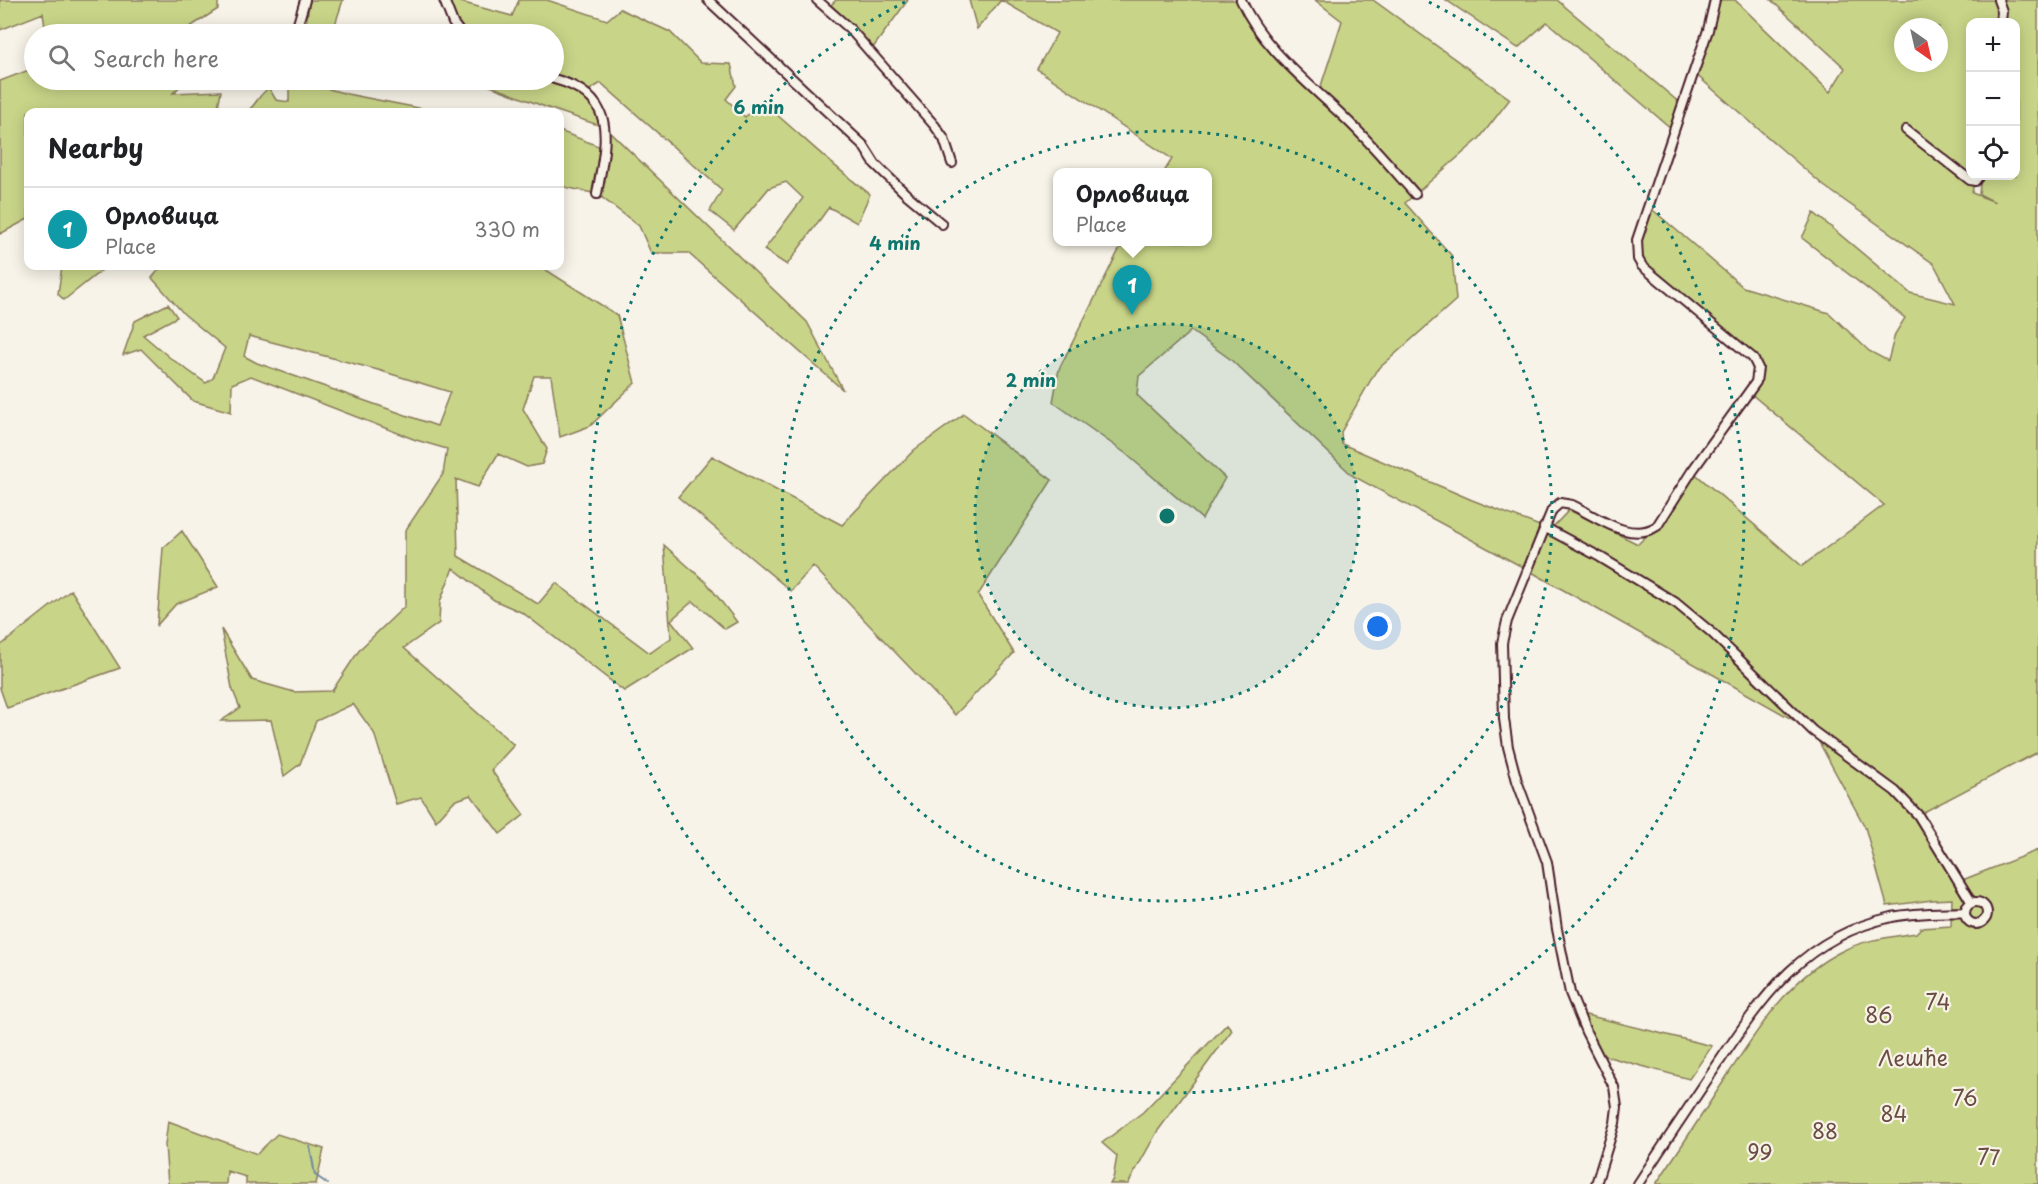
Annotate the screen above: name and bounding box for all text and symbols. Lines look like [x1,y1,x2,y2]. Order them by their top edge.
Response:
north arrow [1894,18,1948,72]
map controls [1966,18,2020,180]
button: + [1966,18,2020,72]
search box [24,24,564,90]
icon: search [45,41,78,74]
text: Search here [93,41,219,74]
button: − [1966,72,2020,126]
text: 6 min [734,93,784,120]
button: locate [1966,126,2020,180]
text: Nearby [48,128,143,167]
popup [1053,168,1212,246]
text: Орловица [1076,176,1189,209]
text: Орловица [105,198,219,231]
text: Place [1076,209,1127,239]
text: 1 [63,214,72,244]
text: 330 m [474,214,540,244]
text: 4 min [869,229,921,256]
text: Place [105,231,156,261]
pin: 1 [1112,266,1152,315]
text: 2 min [1006,366,1056,393]
centre of rings [1157,506,1177,526]
your location [1363,612,1392,641]
park label: 74 [1926,985,1950,1017]
park label: 86 [1865,998,1893,1030]
park label: Лешће [1878,1041,1948,1073]
park label: 76 [1953,1081,1977,1113]
park label: 84 [1880,1097,1908,1129]
park label: 88 [1812,1114,1838,1146]
park label: 99 [1747,1135,1773,1167]
park label: 77 [1977,1140,2001,1172]

